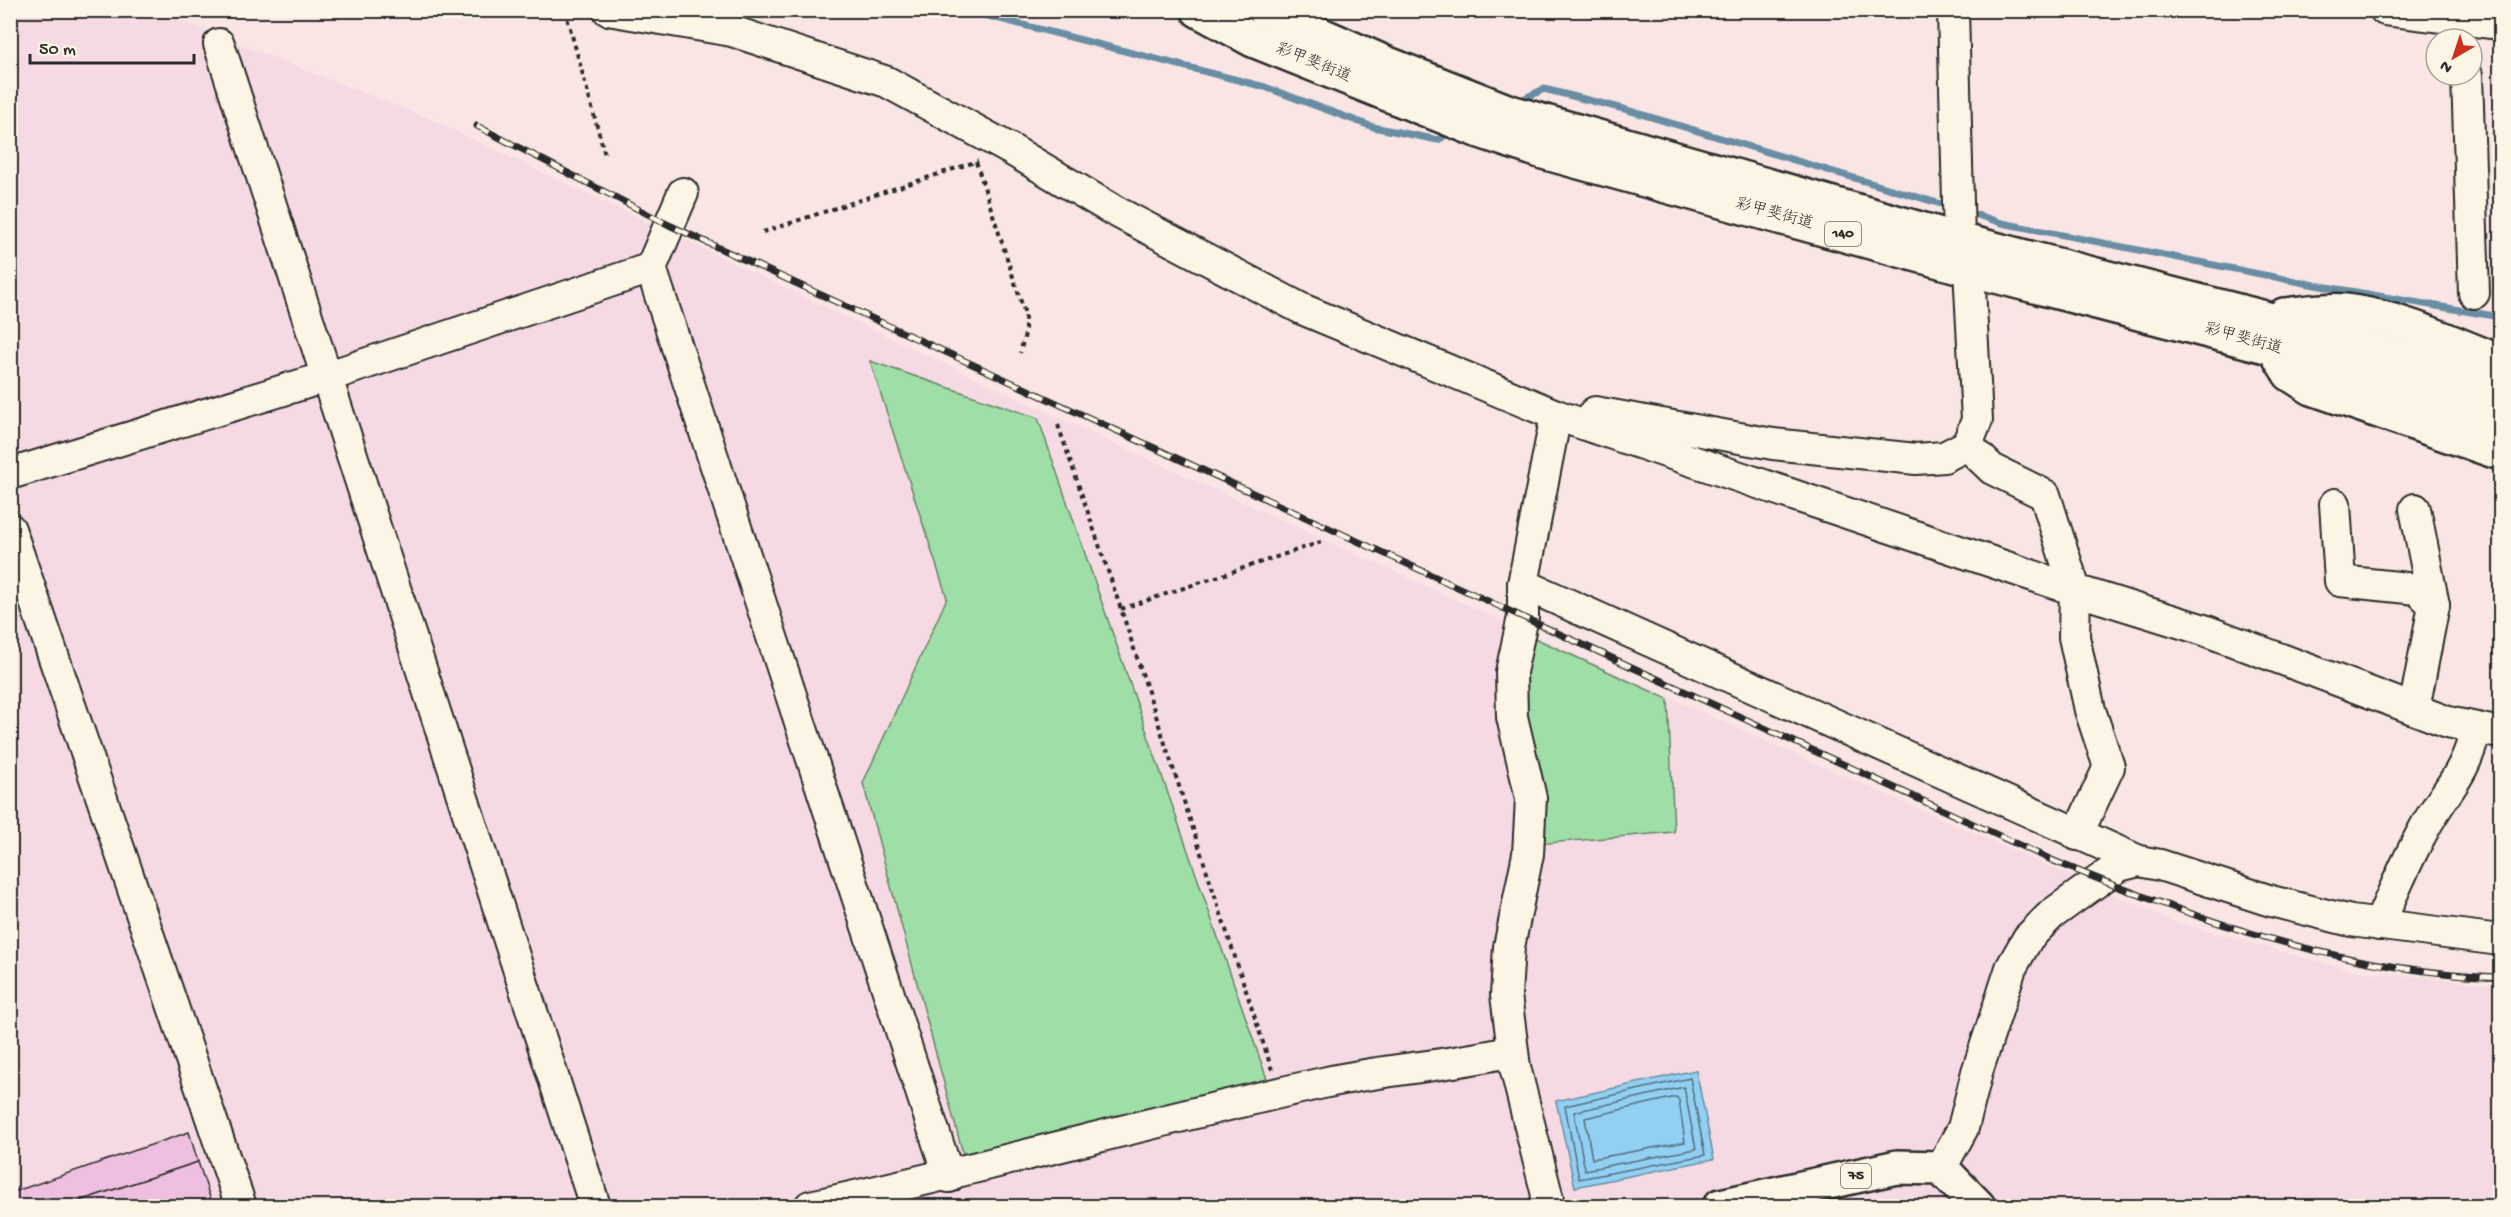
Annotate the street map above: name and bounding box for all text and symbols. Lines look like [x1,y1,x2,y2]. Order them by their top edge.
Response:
scale bar [30,27,194,65]
north arrow [2424,27,2484,87]
street label: 彩甲斐街道 [1272,39,1354,88]
text: 50 m [39,40,76,61]
text: N [2436,55,2457,77]
street label: 彩甲斐街道 [1733,195,1815,235]
road number: 140 [1825,222,1861,246]
street label: 彩甲斐街道 [2202,320,2284,360]
road number: 75 [1841,1164,1871,1188]

